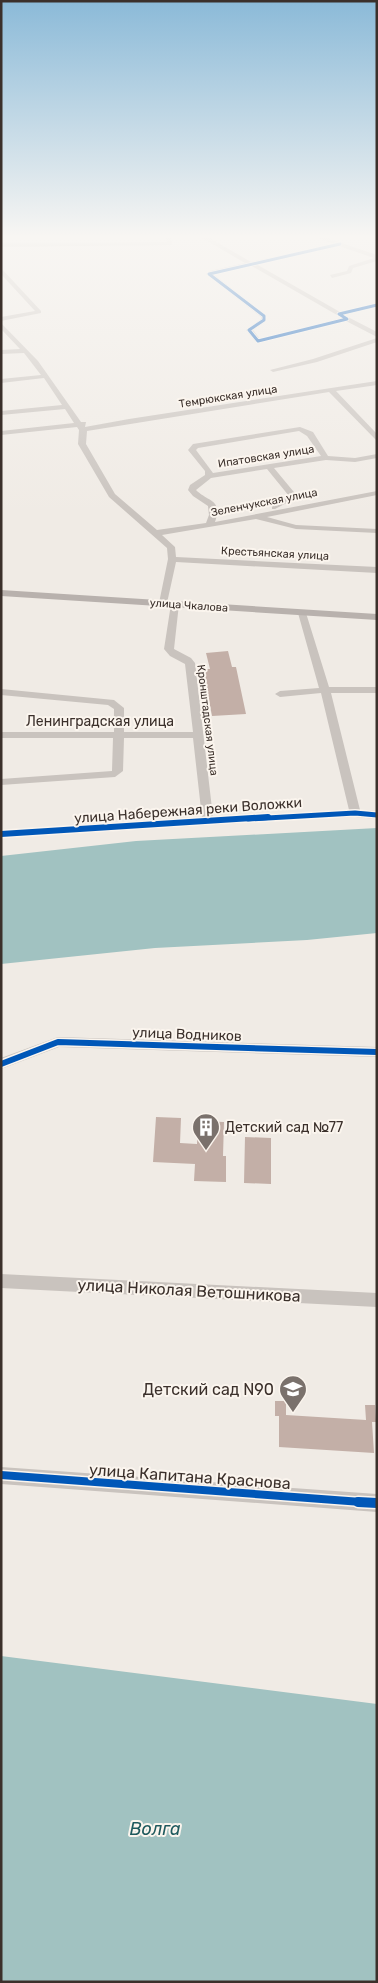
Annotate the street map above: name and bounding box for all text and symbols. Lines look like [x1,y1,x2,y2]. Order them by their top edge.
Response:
street label: Темрюкская улица [178,382,278,411]
street label: Ипатовская улица [217,442,315,471]
street label: Зеленчукская улица [210,486,318,519]
street label: Крестьянская улица [221,544,329,563]
street label: улица Чкалова [149,596,229,615]
street label: Кронштадская улица [194,664,221,776]
street label: Ленинградская улица [26,713,174,730]
street label: улица Набережная реки Воложки [74,794,303,827]
street label: улица Водников [132,1024,242,1045]
building icon: Детский сад №77 [191,1112,221,1151]
place label: Детский сад №77 [225,1119,343,1136]
street label: улица Николая Ветошникова [77,1275,301,1306]
school or university icon: Детский сад N90 [278,1374,308,1413]
place label: Детский сад N90 [143,1380,274,1399]
street label: улица Капитана Краснова [89,1460,291,1493]
water label: Волга [130,1818,181,1840]

